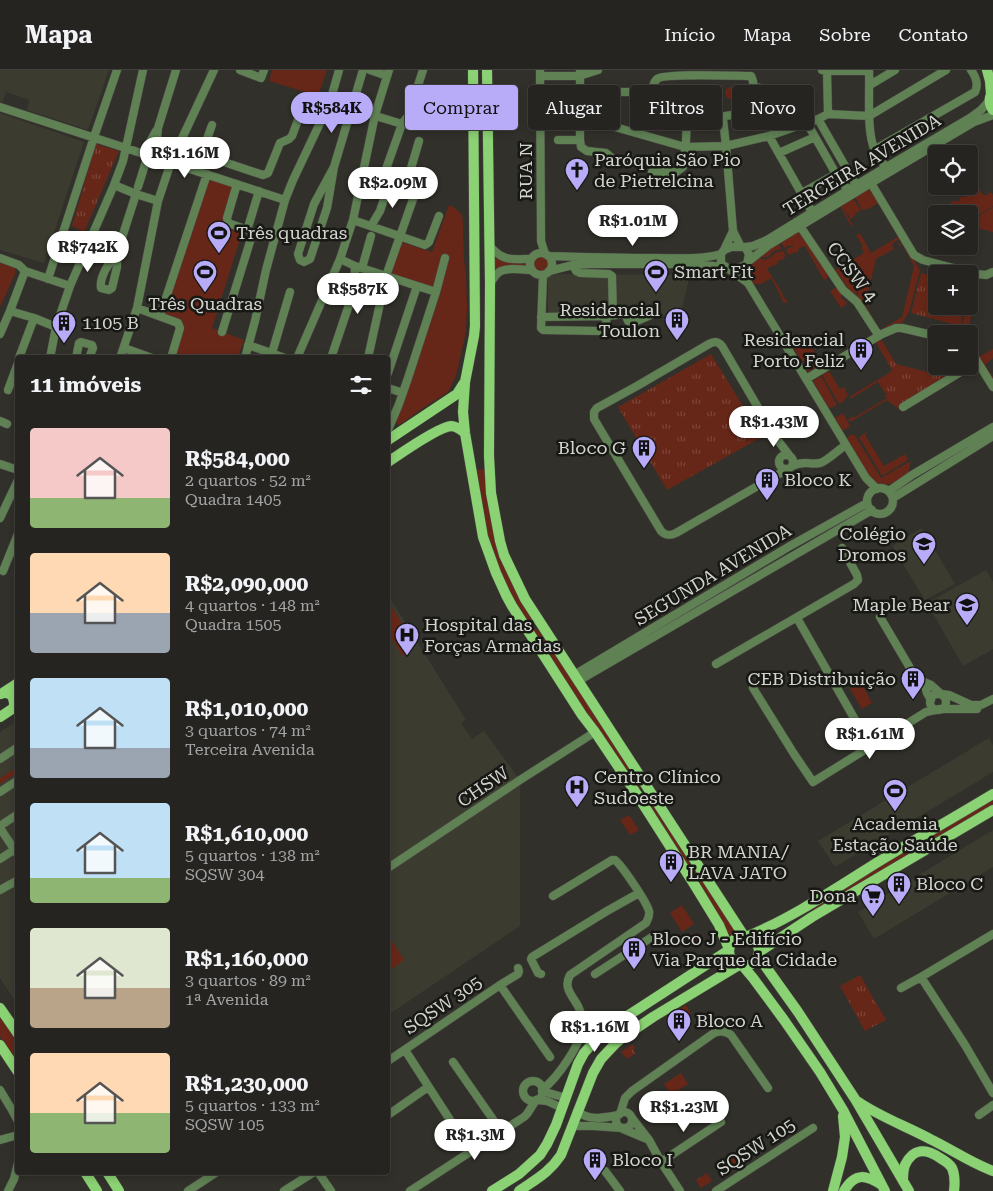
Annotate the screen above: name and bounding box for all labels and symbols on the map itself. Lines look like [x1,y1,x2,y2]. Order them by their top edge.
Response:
pin: R$584K [291,92,373,134]
street label: TERCEIRA AVENIDA [779,109,945,220]
pin: R$1.16M [139,136,231,179]
street label: RUA N [515,142,536,200]
place label: Paróquia São Pio de Pietrelcina [594,149,741,191]
church icon: Paróquia São Pio de Pietrelcina [564,157,590,191]
pin: R$2.09M [347,166,439,209]
pin: R$1.01M [587,204,679,247]
sports icon: Três quadras [206,220,232,254]
place label: Três quadras [236,222,347,243]
pin: R$742K [47,230,129,273]
street label: CCSW 4 [823,237,882,306]
sports icon: Três Quadras [192,259,218,293]
sports icon: Smart Fit [643,259,669,293]
place label: Smart Fit [674,261,754,282]
pin: R$587K [317,272,399,315]
place label: Três Quadras [148,293,262,314]
place label: Residencial Toulon [559,299,660,341]
building icon: Residencial Toulon [664,307,690,341]
building icon: 1105 B [51,310,77,344]
place label: 1105 B [82,312,139,333]
place label: Residencial Porto Feliz [743,329,845,371]
building icon: Residencial Porto Feliz [848,337,874,371]
pin: R$1.43M [728,406,820,448]
building icon: Bloco G [631,435,657,469]
place label: Bloco G [558,437,626,458]
building icon: Bloco K [754,467,780,501]
place label: Bloco K [784,469,851,490]
street label: SEGUNDA AVENIDA [631,519,795,630]
place label: Colégio Dromos [838,523,906,565]
school or university icon: Colégio Dromos [911,531,937,565]
school or university icon: Maple Bear [954,592,980,626]
place label: Maple Bear [852,594,950,615]
place label: Hospital das Forças Armadas [424,614,561,656]
hospital icon: Hospital das Forças Armadas [394,622,420,656]
building icon: CEB Distribuição [900,666,926,700]
place label: CEB Distribuição [748,668,896,689]
pin: R$1.61M [824,718,916,760]
street label: CHSW [453,761,513,811]
place label: Centro Clínico Sudoeste [594,766,721,808]
hospital icon: Centro Clínico Sudoeste [564,774,590,808]
sports icon: Academia Estação Saúde [882,778,908,812]
place label: Academia Estação Saúde [832,813,958,855]
place label: BR MANIA/ LAVA JATO [688,841,789,883]
building icon: BR MANIA/ LAVA JATO [658,849,684,883]
building icon: Bloco C [886,871,912,905]
place label: Bloco C [916,873,983,894]
supermarket icon: Dona [860,883,886,917]
place label: Dona [810,885,856,906]
place label: Bloco J - Edifício Via Parque da Cidade [652,928,837,970]
building icon: Bloco J - Edifício Via Parque da Cidade [621,936,647,970]
street label: SQSW 305 [400,971,486,1038]
building icon: Bloco A [666,1008,692,1042]
pin: R$1.16M [549,1010,641,1053]
place label: Bloco A [696,1010,763,1031]
pin: R$1.23M [638,1090,730,1133]
street label: SQSW 105 [713,1113,799,1180]
pin: R$1.3M [434,1118,516,1161]
building icon: Bloco I [582,1147,608,1181]
place label: Bloco I [612,1149,673,1170]

